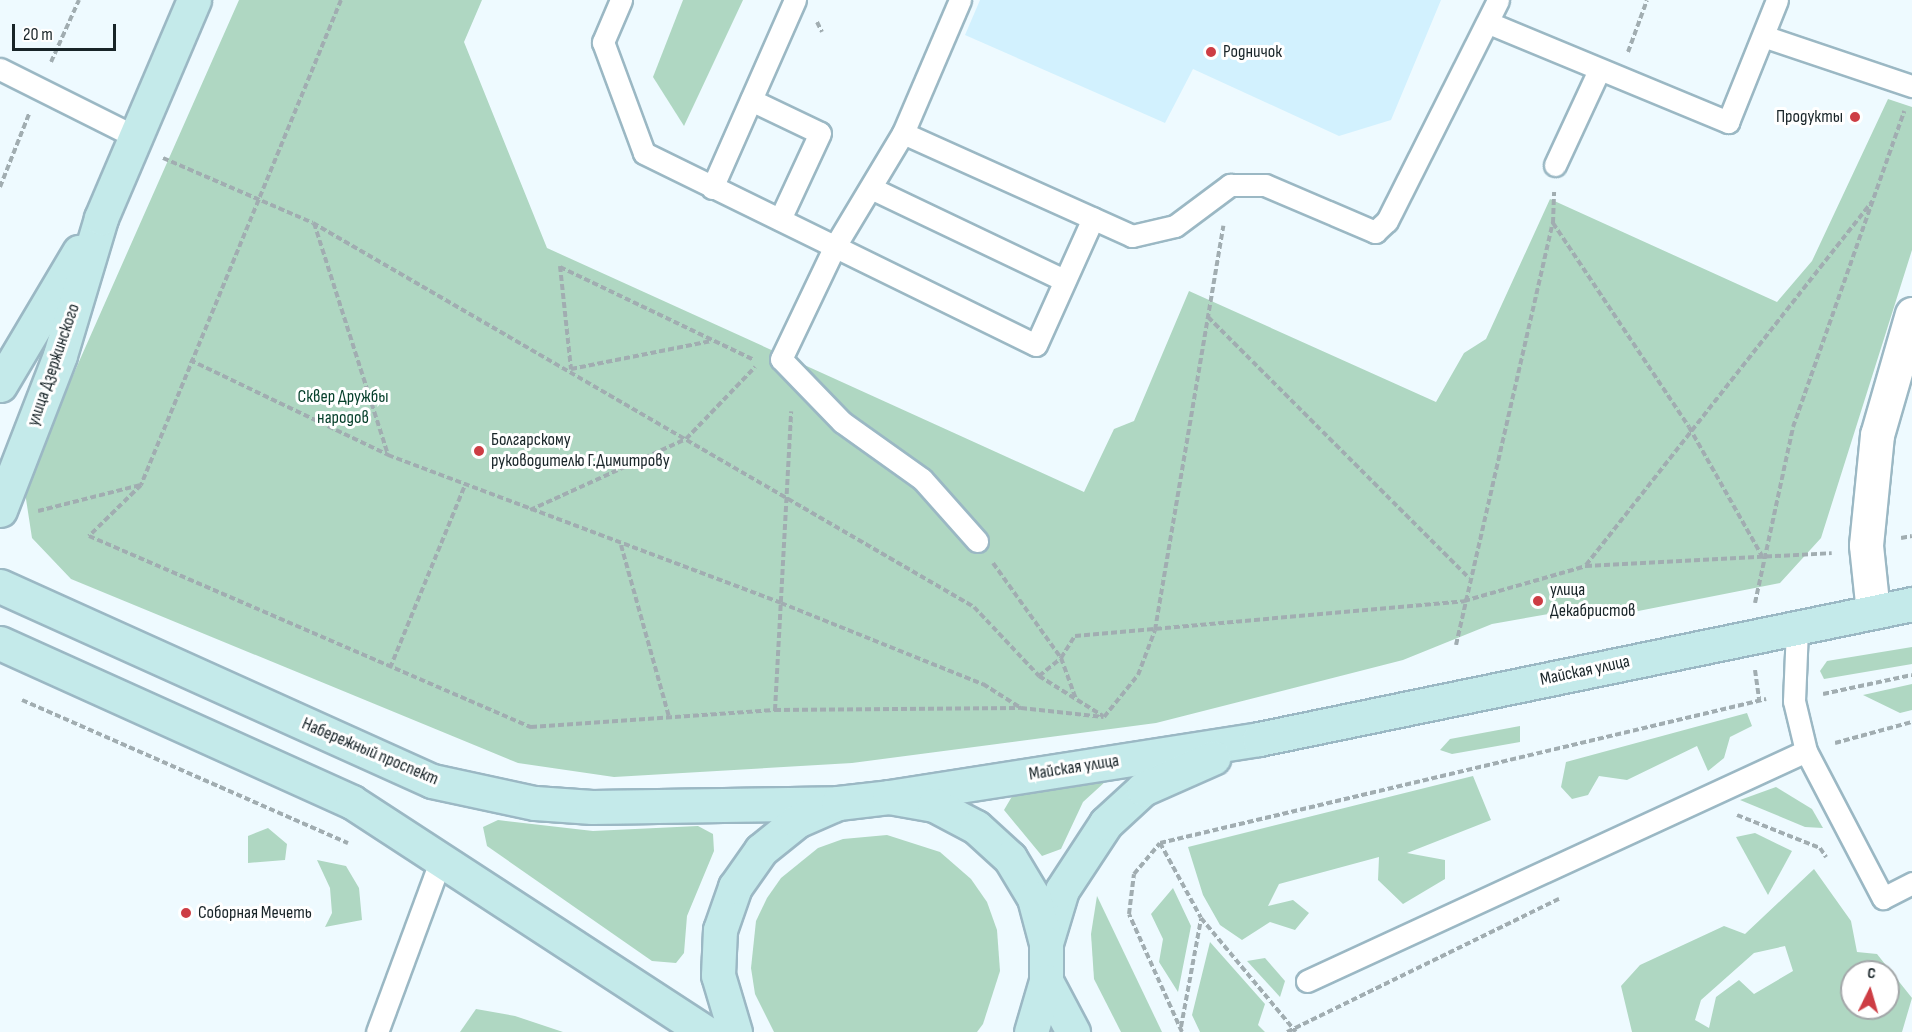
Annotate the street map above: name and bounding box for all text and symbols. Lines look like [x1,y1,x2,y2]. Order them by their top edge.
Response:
scale bar [15,12,118,50]
text: 20 m [23,24,53,45]
place label: Родничок [1223,41,1282,63]
marker: Родничок [1204,45,1218,59]
place label: Продукты [1776,106,1843,128]
marker: Продукты [1848,110,1862,124]
street label: улица Дзержинского [23,301,85,429]
park label: Сквер Дружбы народов [298,387,388,430]
place label: Болгарскому руководителю Г.Димитрову [491,430,670,472]
marker: Болгарскому руководителю Г.Димитрову [472,444,486,458]
place label: улица Декабристов [1550,580,1636,622]
marker: улица Декабристов [1531,594,1545,608]
street label: Майская улица [1538,651,1632,691]
street label: Набережный проспект [298,713,442,791]
street label: Майская улица [1027,750,1121,786]
place label: Соборная Мечеть [198,902,312,924]
marker: Соборная Мечеть [179,906,193,920]
north arrow [1840,960,1900,1020]
text: С [1867,964,1876,983]

